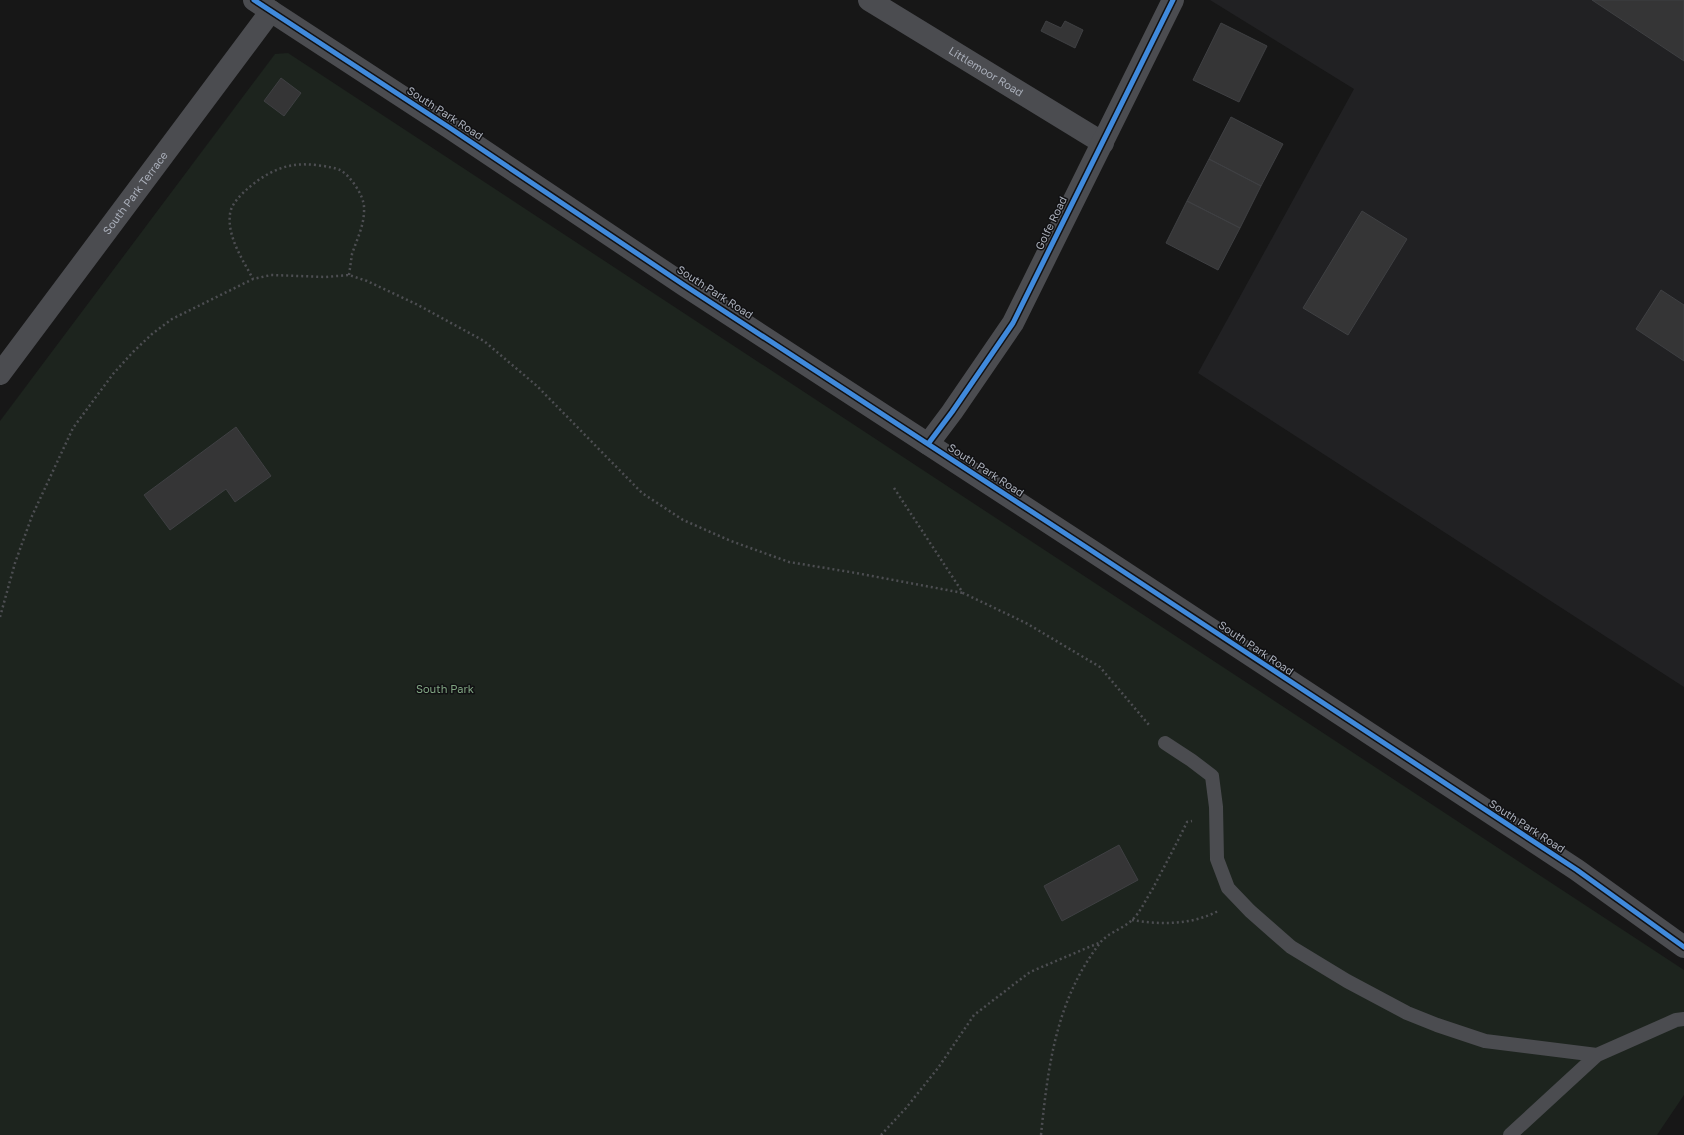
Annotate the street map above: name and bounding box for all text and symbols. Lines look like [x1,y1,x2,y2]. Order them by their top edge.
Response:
street label: Littlemoor Road [947,43,1026,99]
street label: South Park Road [405,83,486,142]
street label: South Park Terrace [100,149,170,237]
street label: Golfe Road [1032,194,1069,252]
street label: South Park Road [675,262,756,321]
street label: South Park Road [946,440,1027,499]
street label: South Park Road [1216,618,1296,678]
park label: South Park [416,682,474,695]
street label: South Park Road [1487,796,1568,855]

